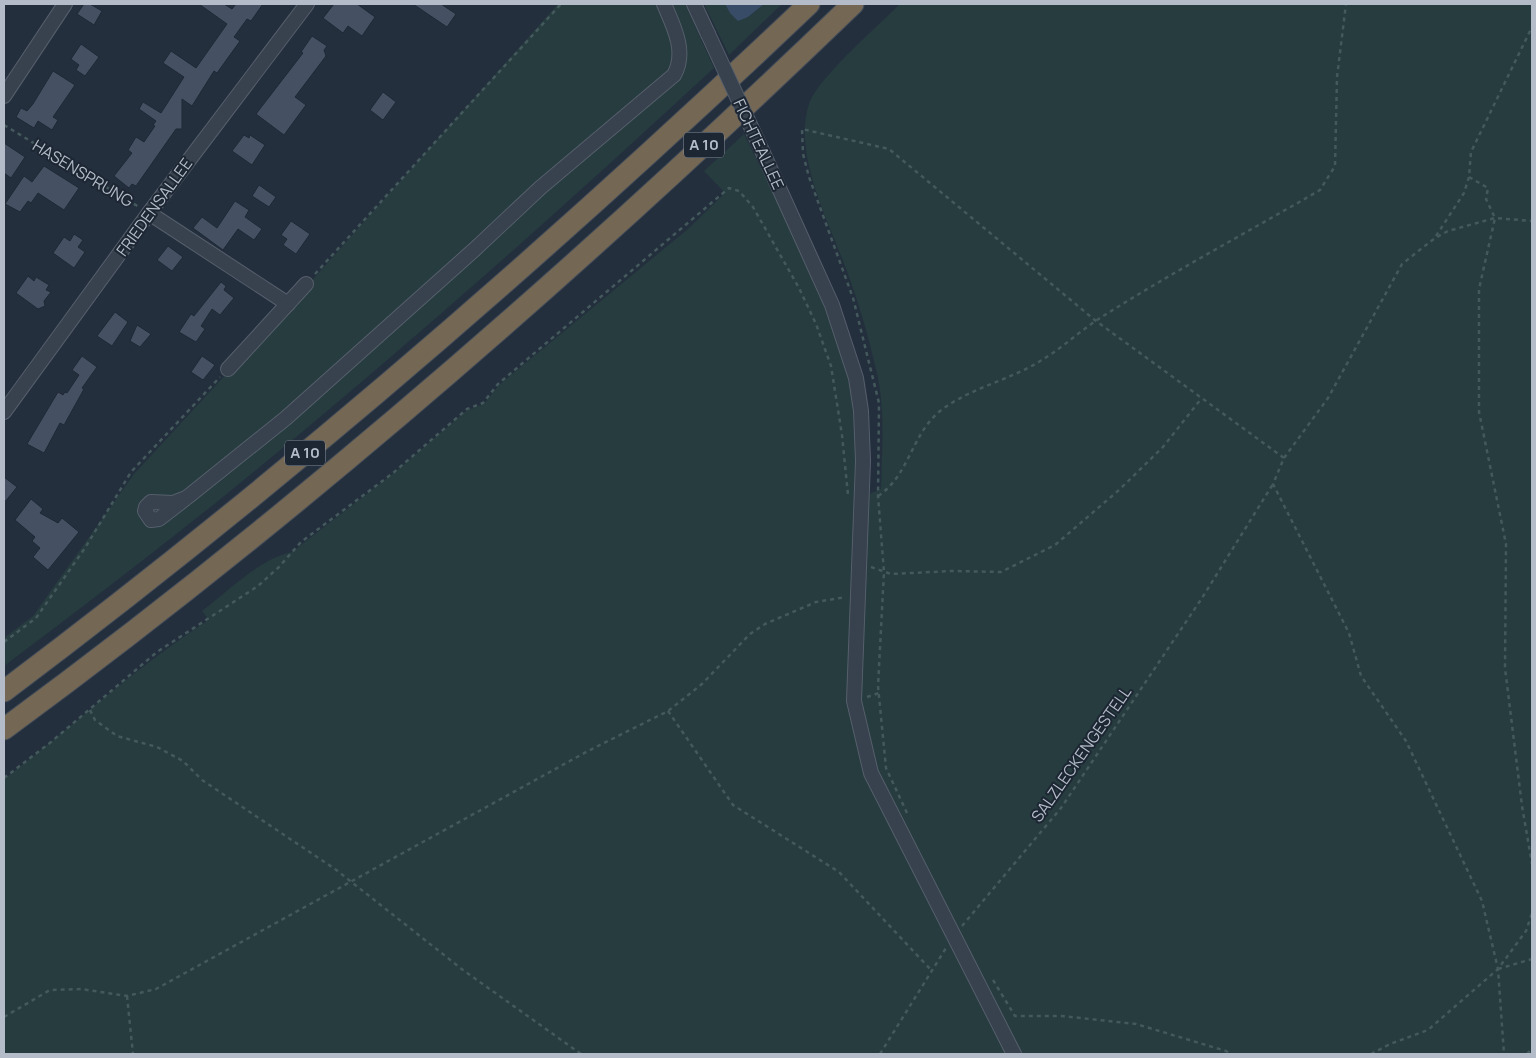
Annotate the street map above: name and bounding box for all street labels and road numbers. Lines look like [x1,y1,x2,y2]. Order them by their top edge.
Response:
street label: FICHTEALLEE [728,95,790,193]
road number: A 10 [684,132,724,158]
street label: HASENSPRUNG [29,134,137,212]
street label: FRIEDENSALLEE [111,153,197,261]
road number: A 10 [285,440,325,466]
street label: SALZLECKENGESTELL [1026,682,1136,826]

